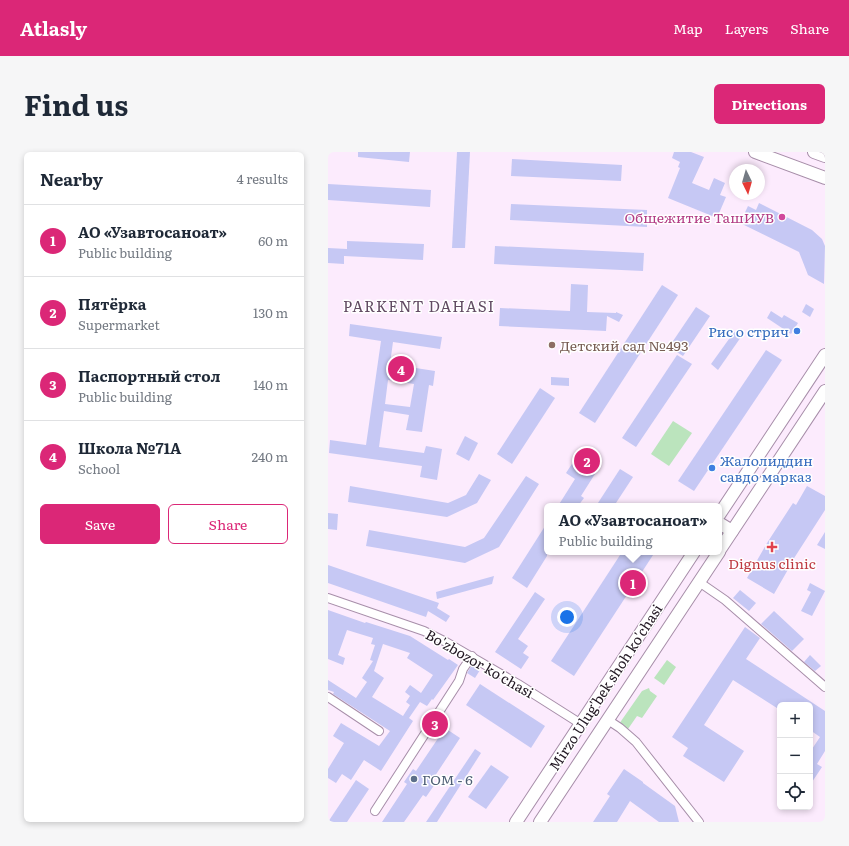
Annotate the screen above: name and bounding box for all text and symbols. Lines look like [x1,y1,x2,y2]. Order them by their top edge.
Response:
text: Atlasly [20,14,87,42]
text: Map [673,18,703,38]
text: Layers [725,18,768,38]
text: Share [790,18,829,38]
text: Find us [24,83,128,125]
button: Directions [714,84,825,124]
north arrow [729,164,765,200]
text: Nearby [40,166,103,191]
text: 4 results [237,169,288,188]
place label: Общежитие ТашИУВ [624,207,774,227]
marker: Общежитие ТашИУВ [777,212,787,222]
text: АО «Узавтосаноат» [78,220,227,243]
text: 1 [50,231,56,250]
text: 60 m [258,231,288,250]
text: Public building [78,243,172,262]
text: Пятёрка [78,292,146,315]
district label: PARKENT DAHASI [343,294,495,317]
text: 2 [50,303,56,322]
text: 130 m [253,303,288,322]
text: Supermarket [78,315,160,334]
place label: Рис о стрич [708,321,789,341]
marker: Рис о стрич [792,326,802,336]
place label: Детский сад №493 [560,335,689,355]
marker: Детский сад №493 [547,340,557,350]
pin: 4 [388,354,414,384]
text: Паспортный стол [78,364,220,387]
text: 3 [49,375,57,394]
text: 140 m [253,375,288,394]
text: Public building [78,387,172,406]
text: Школа №71А [78,436,181,459]
pin: 2 [574,446,600,476]
text: 4 [49,447,57,466]
text: 240 m [252,447,288,466]
place label: Жалолиддин савдо марказ [720,450,813,486]
text: School [78,459,120,478]
marker: Жалолиддин савдо марказ [707,463,717,473]
popup [544,503,722,555]
button: Save [40,504,160,544]
button: Share [168,504,288,544]
text: АО «Узавтосаноат» [559,508,707,531]
text: Public building [559,531,653,550]
marker: Dignus clinic [766,541,778,553]
place label: Dignus clinic [728,553,816,573]
pin: 1 [620,568,646,598]
street label: Mirzo Ulug'bek shoh ko'chasi [544,600,667,774]
your location [557,607,577,627]
street label: Bo'zbozor ko'chasi [422,624,538,702]
map controls [777,702,813,810]
button: + [777,702,813,738]
pin: 3 [422,709,448,739]
button: − [777,738,813,774]
place label: ГОМ - 6 [422,769,473,789]
marker: ГОМ - 6 [409,774,419,784]
button: locate [777,774,813,810]

